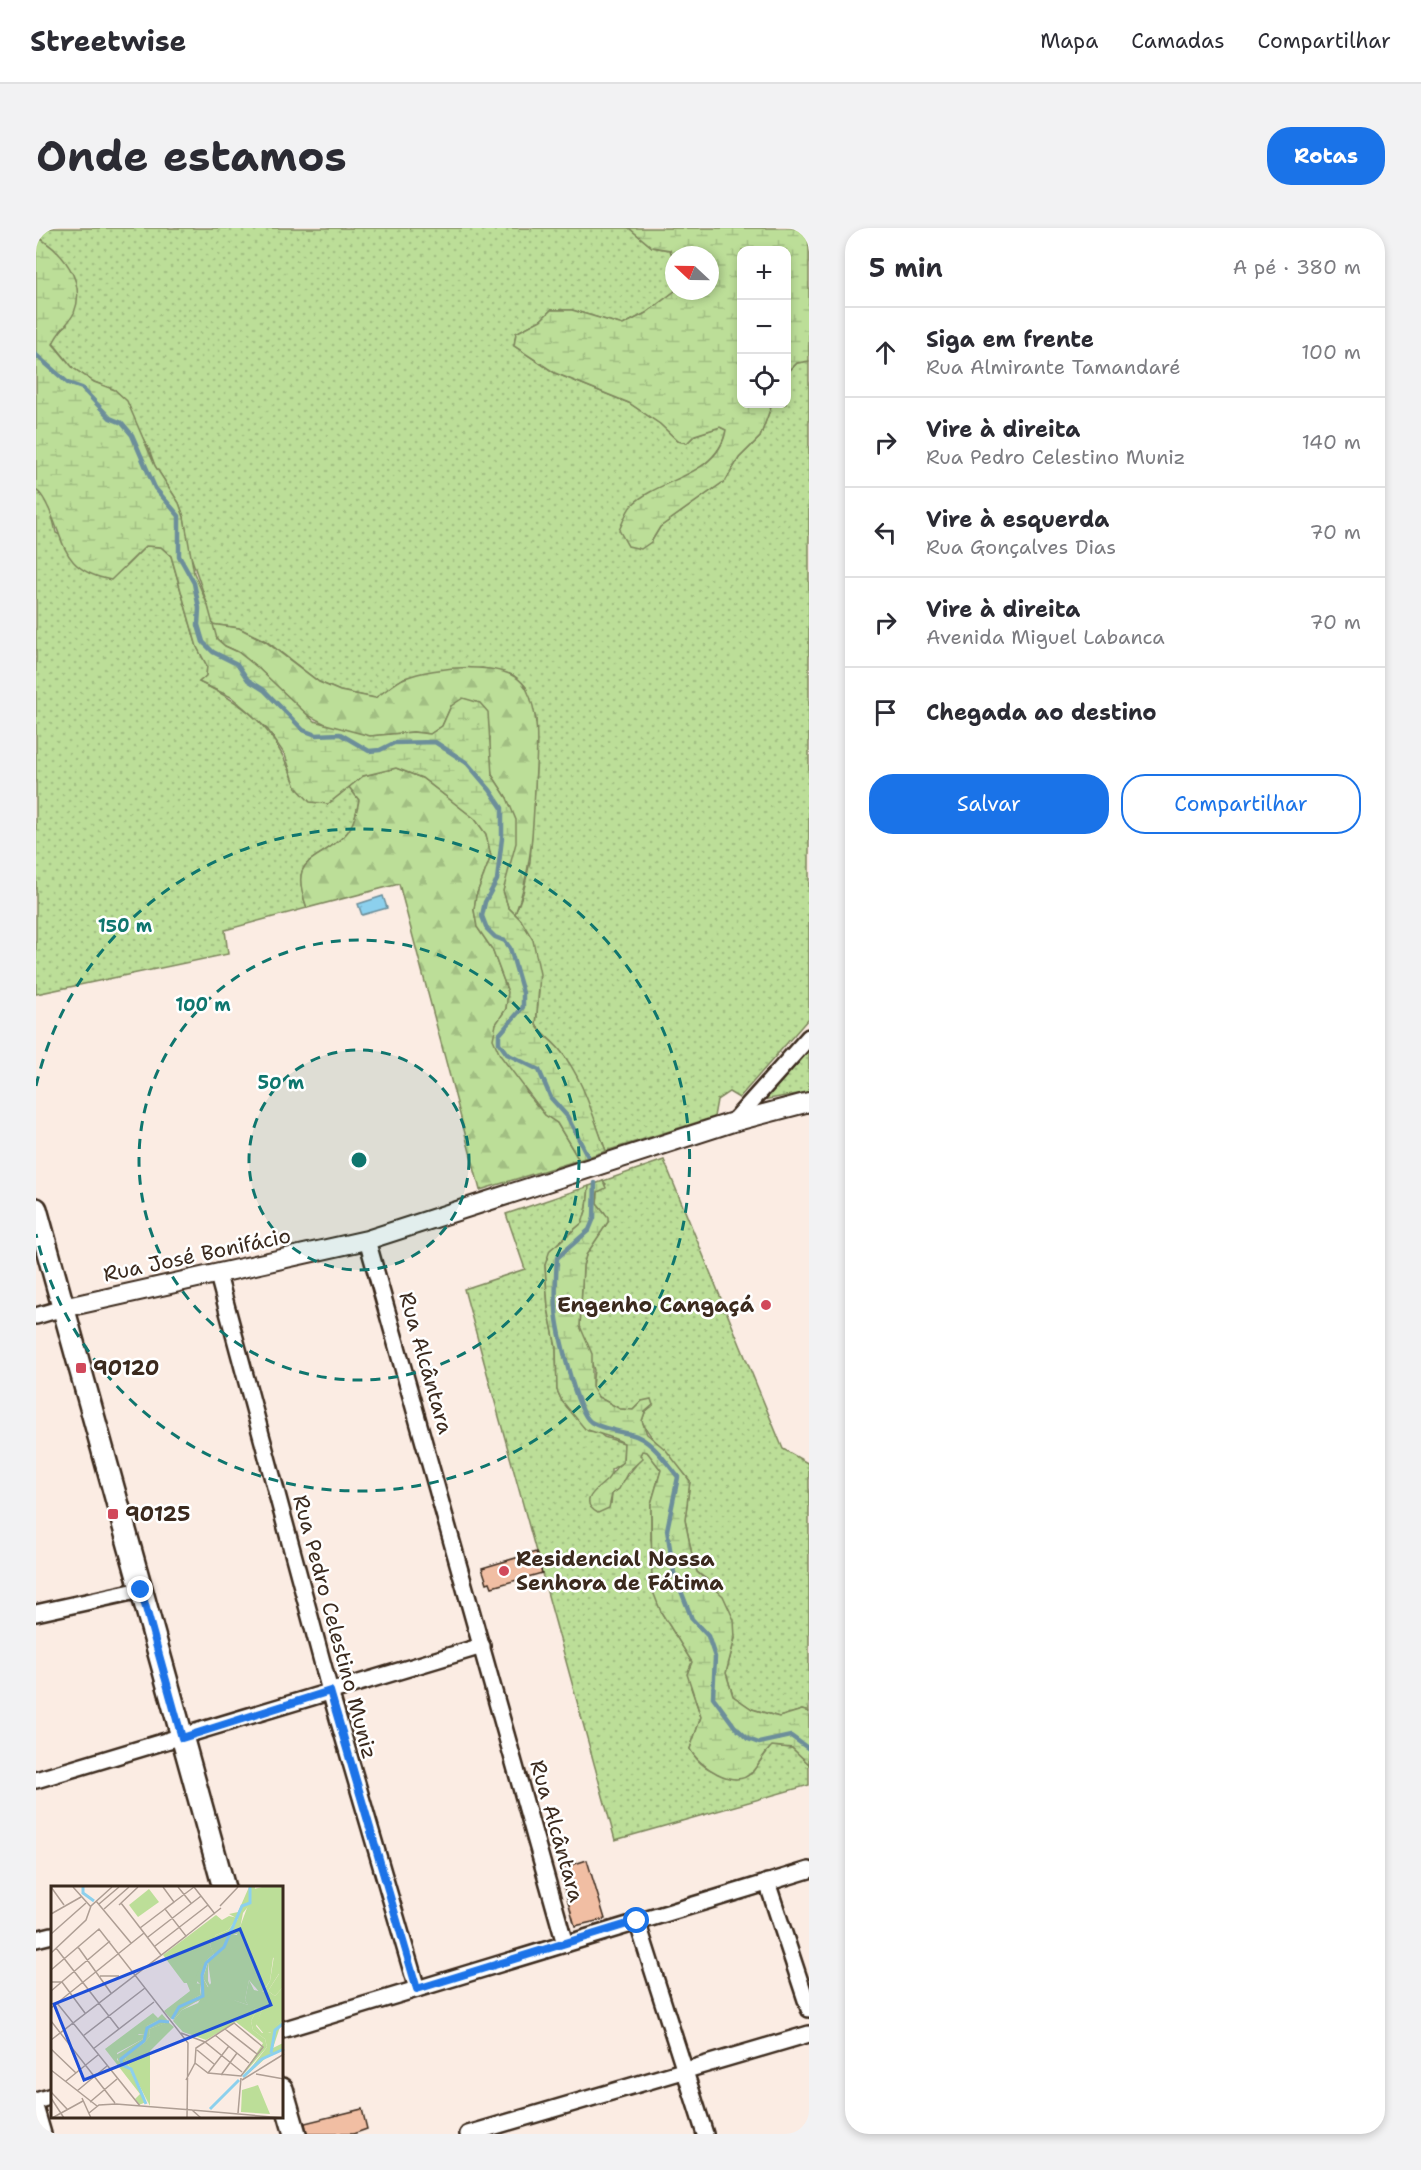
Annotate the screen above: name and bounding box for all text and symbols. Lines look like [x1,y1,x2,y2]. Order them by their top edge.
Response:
text: Streetwise [30,22,186,60]
text: Mapa [1040,27,1098,55]
text: Camadas [1131,27,1225,55]
text: Compartilhar [1258,27,1391,55]
button: Rotas [1267,127,1385,185]
text: Onde estamos [36,128,347,184]
north arrow [665,246,719,300]
map controls [737,246,791,408]
button: + [737,246,791,300]
text: 5 min [869,250,943,285]
text: A pé · 380 m [1233,254,1361,280]
button: − [737,300,791,354]
text: Siga em frente [926,325,1094,354]
icon: ahead [869,336,902,369]
text: 100 m [1301,339,1361,365]
button: locate [737,354,791,408]
text: Rua Almirante Tamandaré [926,354,1180,380]
text: Vire à direita [926,415,1080,444]
icon: right [869,426,902,459]
text: 140 m [1302,429,1361,455]
text: Rua Pedro Celestino Muniz [926,444,1186,470]
text: Vire à esquerda [926,505,1109,534]
icon: left [869,516,902,549]
text: 70 m [1309,519,1361,545]
text: Rua Gonçalves Dias [926,534,1116,560]
text: Vire à direita [926,595,1080,624]
icon: right [869,606,902,639]
text: 70 m [1309,609,1361,635]
text: Avenida Miguel Labanca [926,624,1165,650]
icon: arrive [869,696,902,729]
text: Chegada ao destino [926,698,1157,727]
button: Salvar [869,774,1109,834]
button: Compartilhar [1121,774,1361,834]
text: 150 m [98,914,153,938]
text: 100 m [175,993,231,1017]
text: 50 m [258,1071,305,1095]
centre of rings [349,1150,369,1170]
street label: Rua José Bonifácio [101,1221,293,1289]
street label: Rua Alcântara [392,1289,460,1437]
place label: Engenho Cangaçá [557,1291,755,1319]
marker: Engenho Cangaçá [759,1298,773,1312]
place label: 90120 [93,1354,160,1382]
marker: 90120 [74,1361,88,1375]
street label: Rua Pedro Celestino Muniz [286,1492,384,1762]
place label: 90125 [125,1500,190,1528]
marker: 90125 [106,1507,120,1521]
place label: Residencial Nossa Senhora de Fátima [516,1545,724,1597]
marker: Residencial Nossa Senhora de Fátima [497,1564,511,1578]
route end [127,1576,153,1602]
street label: Rua Alcântara [523,1757,591,1905]
inset map [51,1886,284,2119]
route start [623,1907,649,1933]

